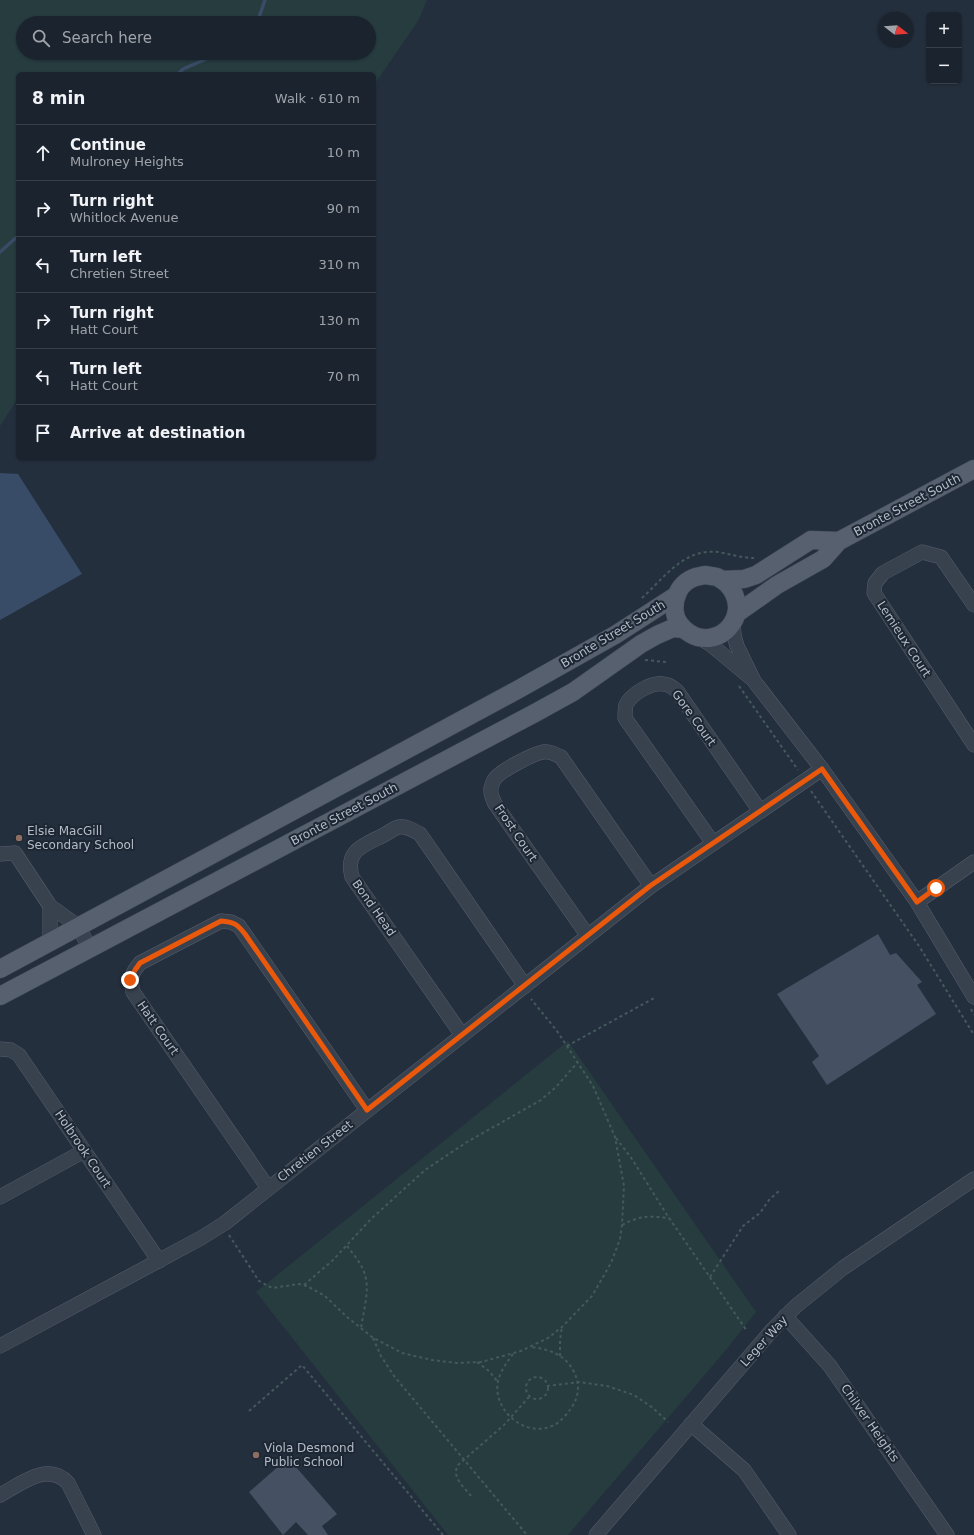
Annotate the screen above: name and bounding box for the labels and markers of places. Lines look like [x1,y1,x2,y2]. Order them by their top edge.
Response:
place label: Elsie MacGill Secondary School [27,824,134,852]
marker: Elsie MacGill Secondary School [14,833,24,843]
place label: Viola Desmond Public School [264,1441,354,1469]
marker: Viola Desmond Public School [251,1450,261,1460]

